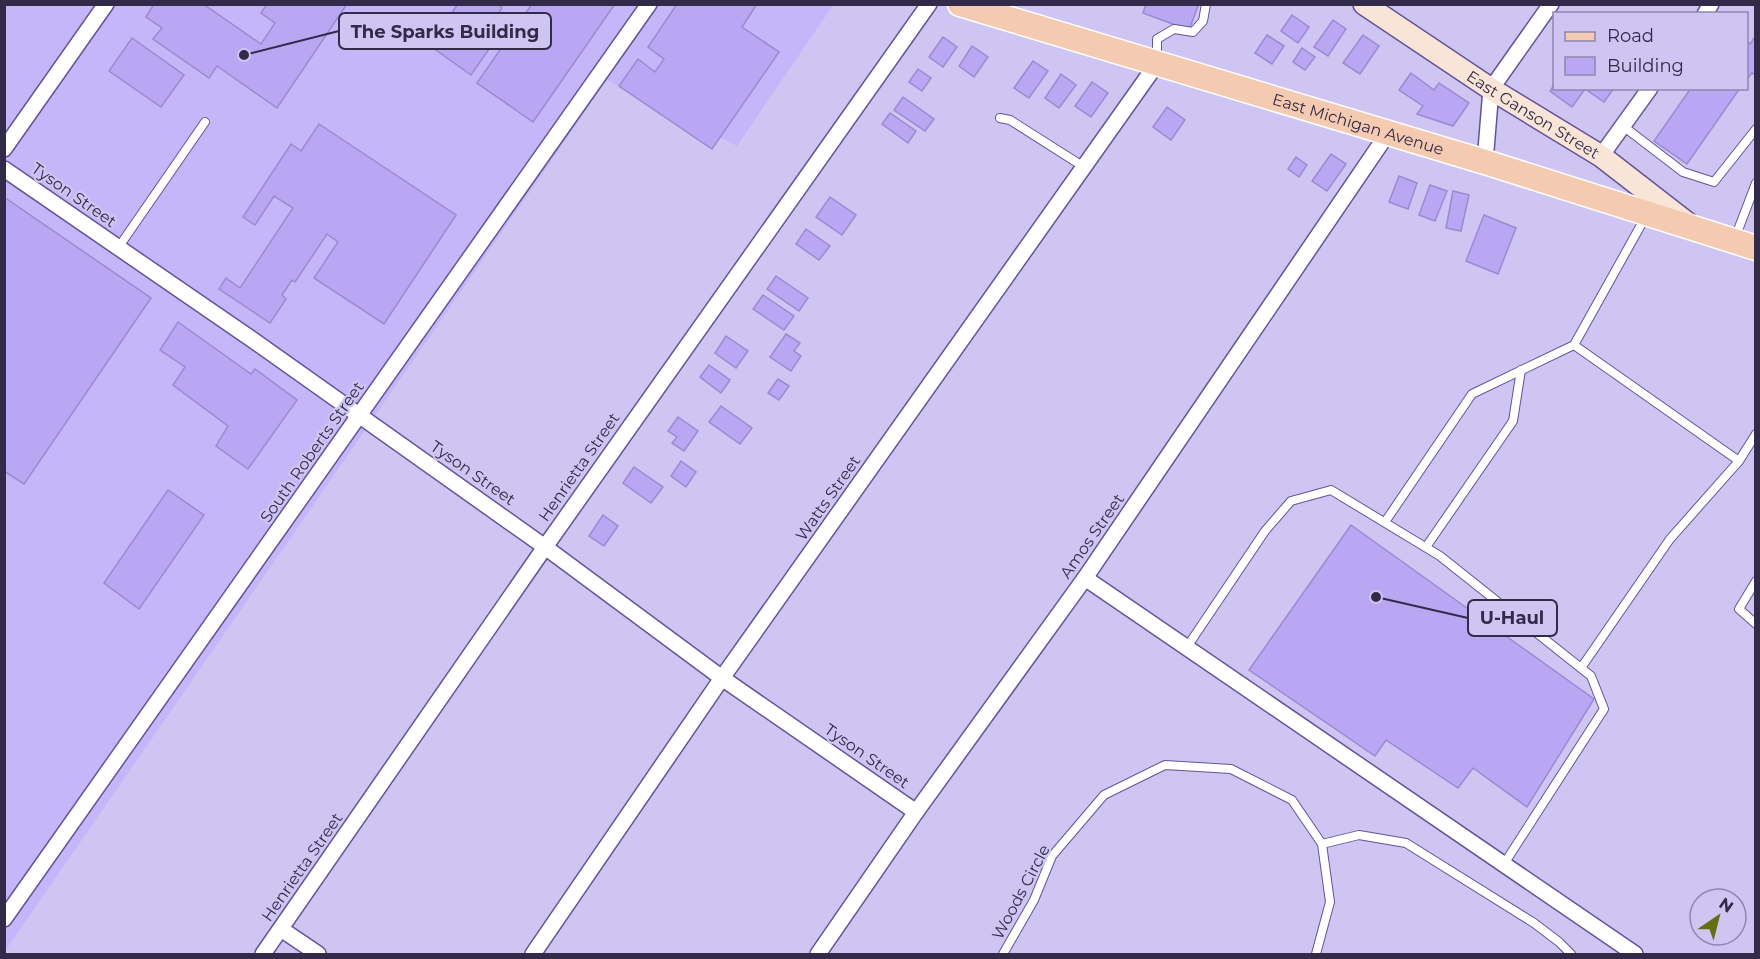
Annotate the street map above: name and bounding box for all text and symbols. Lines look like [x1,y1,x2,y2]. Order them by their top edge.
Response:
legend [1553,12,1748,90]
callout: The Sparks Building [339,13,551,49]
text: The Sparks Building [351,21,539,43]
text: Road [1607,25,1654,47]
text: Building [1607,55,1684,77]
street label: East Ganson Street [1463,66,1603,163]
street label: East Michigan Avenue [1270,89,1446,159]
street label: Tyson Street [28,159,120,231]
street label: South Roberts Street [256,377,368,526]
street label: Henrietta Street [534,409,624,525]
street label: Tyson Street [427,437,519,509]
street label: Watts Street [792,451,865,544]
street label: Amos Street [1056,490,1128,582]
callout: U-Haul [1468,600,1557,636]
text: U-Haul [1480,607,1544,629]
street label: Tyson Street [821,720,913,792]
street label: Henrietta Street [257,809,347,925]
street label: Woods Circle [988,841,1054,943]
north arrow [1688,887,1748,947]
text: N [1716,894,1737,917]

